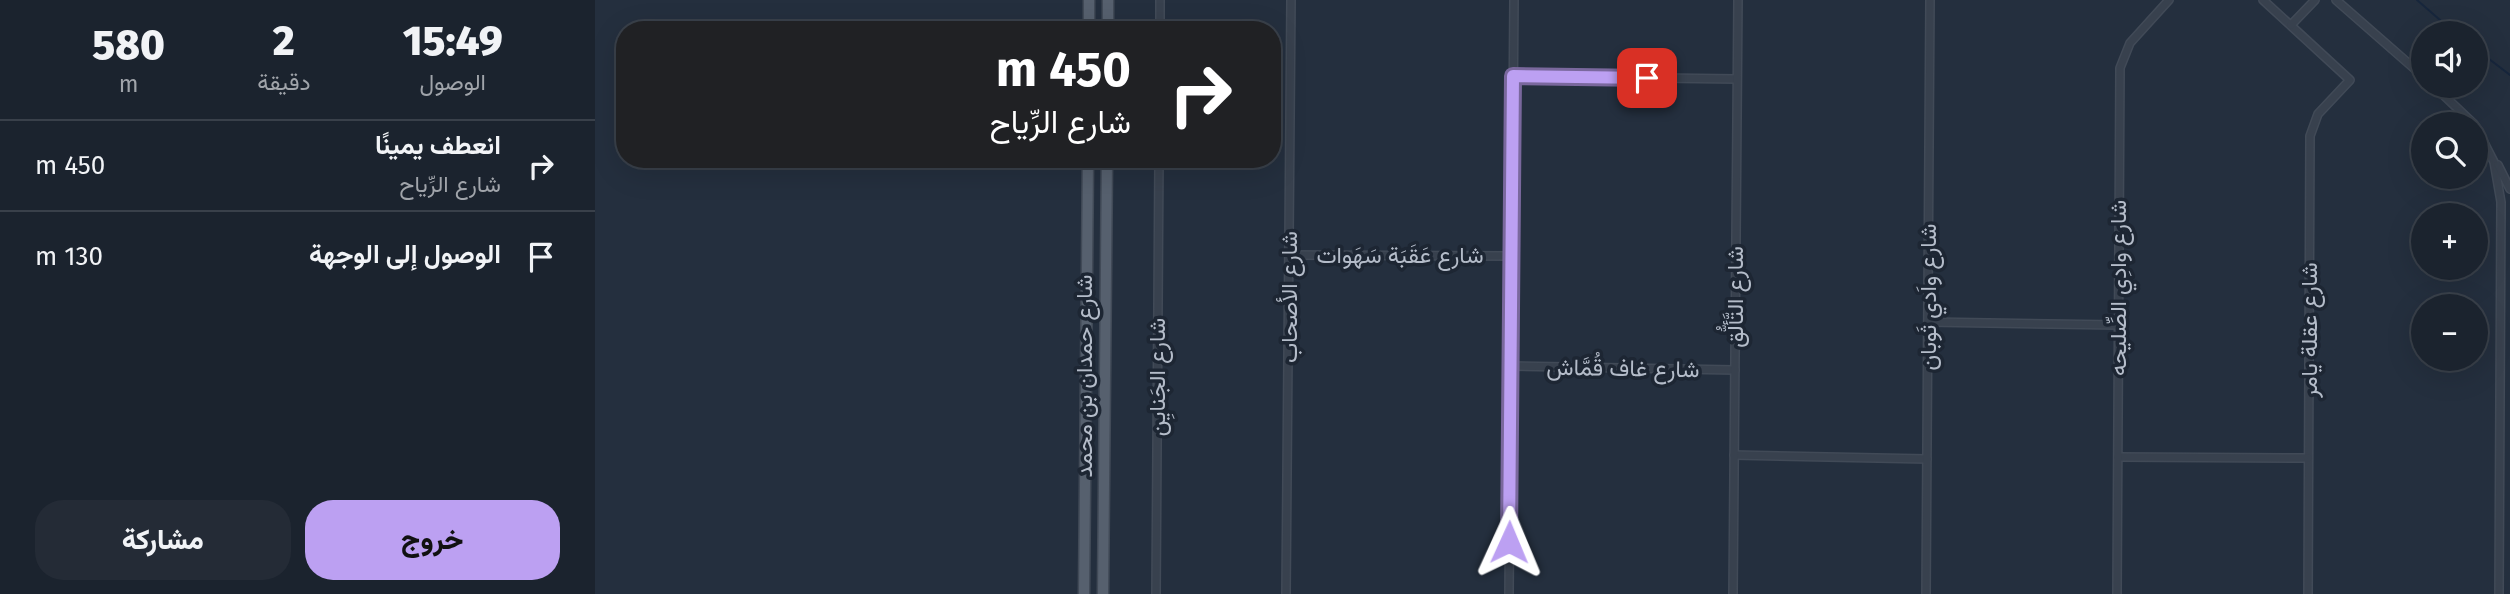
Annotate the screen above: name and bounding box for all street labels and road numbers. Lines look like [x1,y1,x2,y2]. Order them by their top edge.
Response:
street label: شارع وادِي الصِّليحه [2104,200,2137,376]
street label: شارع واَدي ثَوبان [1914,224,1947,370]
street label: شارع الأصحاب [1275,231,1305,363]
street label: شارع عَقَبَة سَهَوات [1316,241,1484,271]
street label: شارع التَّألُّق [1716,246,1751,348]
street label: شارع عقلة يامر [2295,262,2325,399]
street label: شارع حمدان بن محمد [1070,275,1100,478]
street label: شارع الجَنايِن [1143,318,1175,436]
street label: شارع غاف قُمَّاش [1546,351,1700,385]

